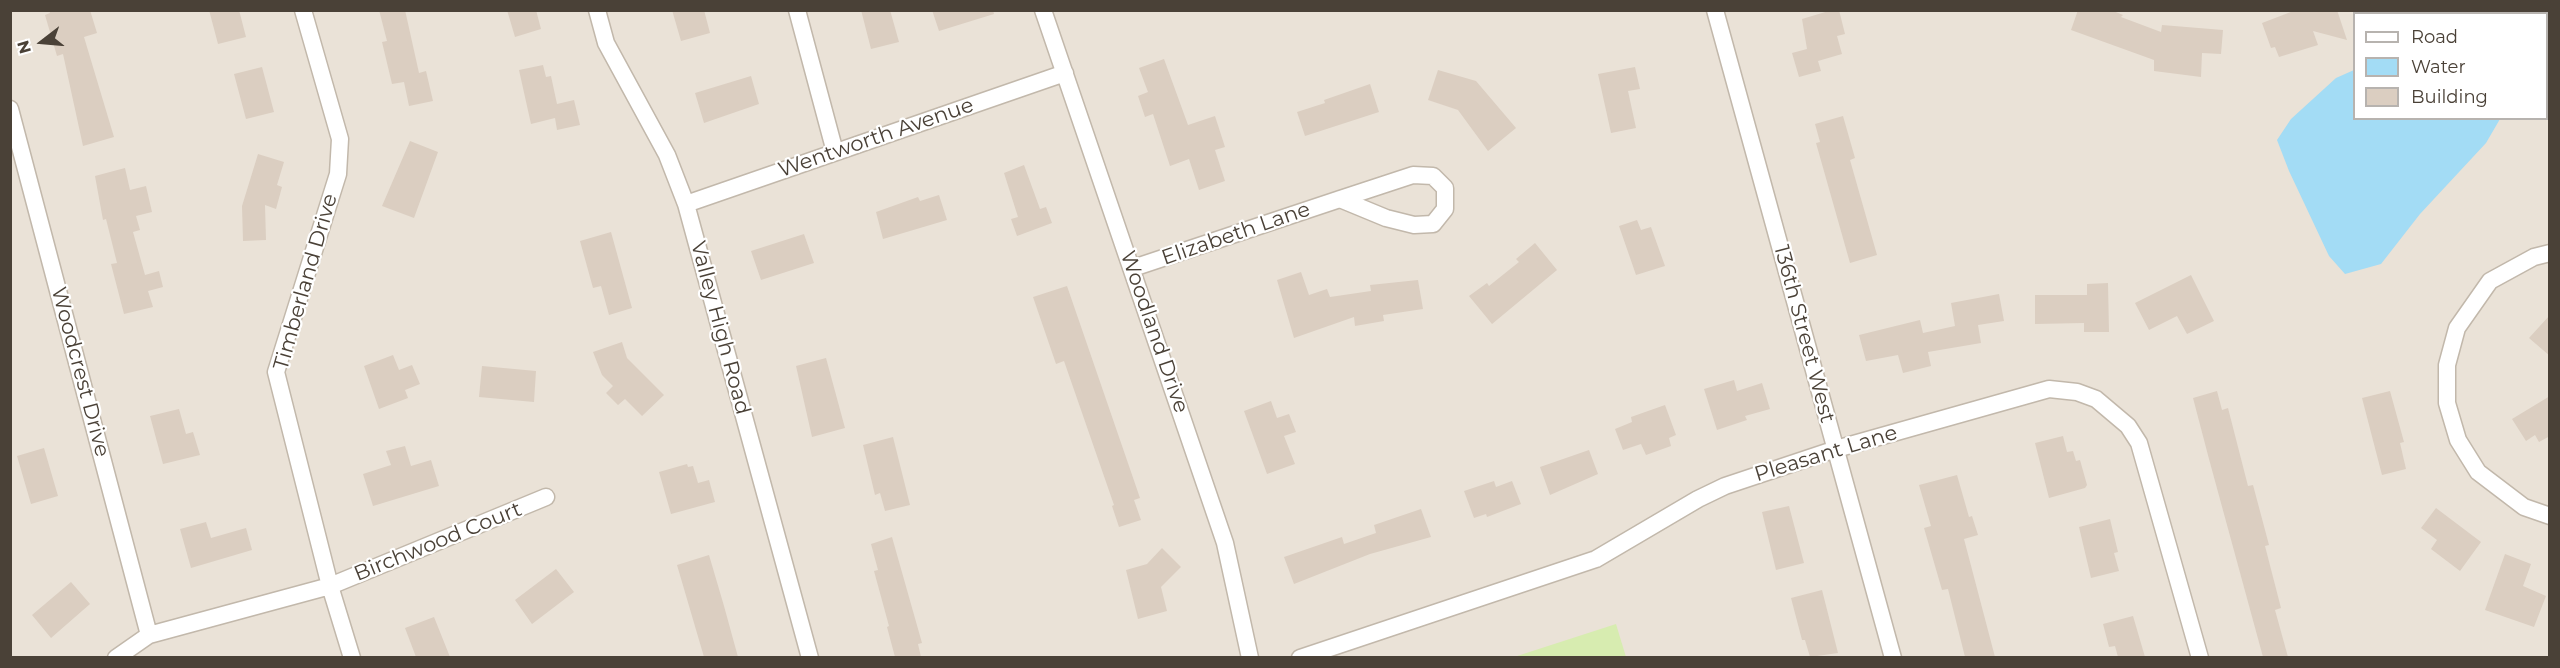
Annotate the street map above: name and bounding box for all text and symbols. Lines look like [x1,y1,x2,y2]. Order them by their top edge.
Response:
north arrow [12,12,72,72]
legend [2353,12,2548,120]
text: Road [2411,26,2458,48]
text: N [13,38,35,56]
text: Water [2411,56,2466,78]
text: Building [2411,86,2488,108]
street label: Wentworth Avenue [775,93,977,183]
street label: Timberland Drive [269,191,343,373]
street label: Elizabeth Lane [1159,197,1313,271]
street label: Valley High Road [685,239,755,417]
street label: 136th Street West [1768,242,1840,426]
street label: Woodland Drive [1114,248,1194,416]
street label: Woodcrest Drive [45,284,115,460]
street label: Pleasant Lane [1752,420,1900,488]
street label: Birchwood Court [351,497,525,587]

